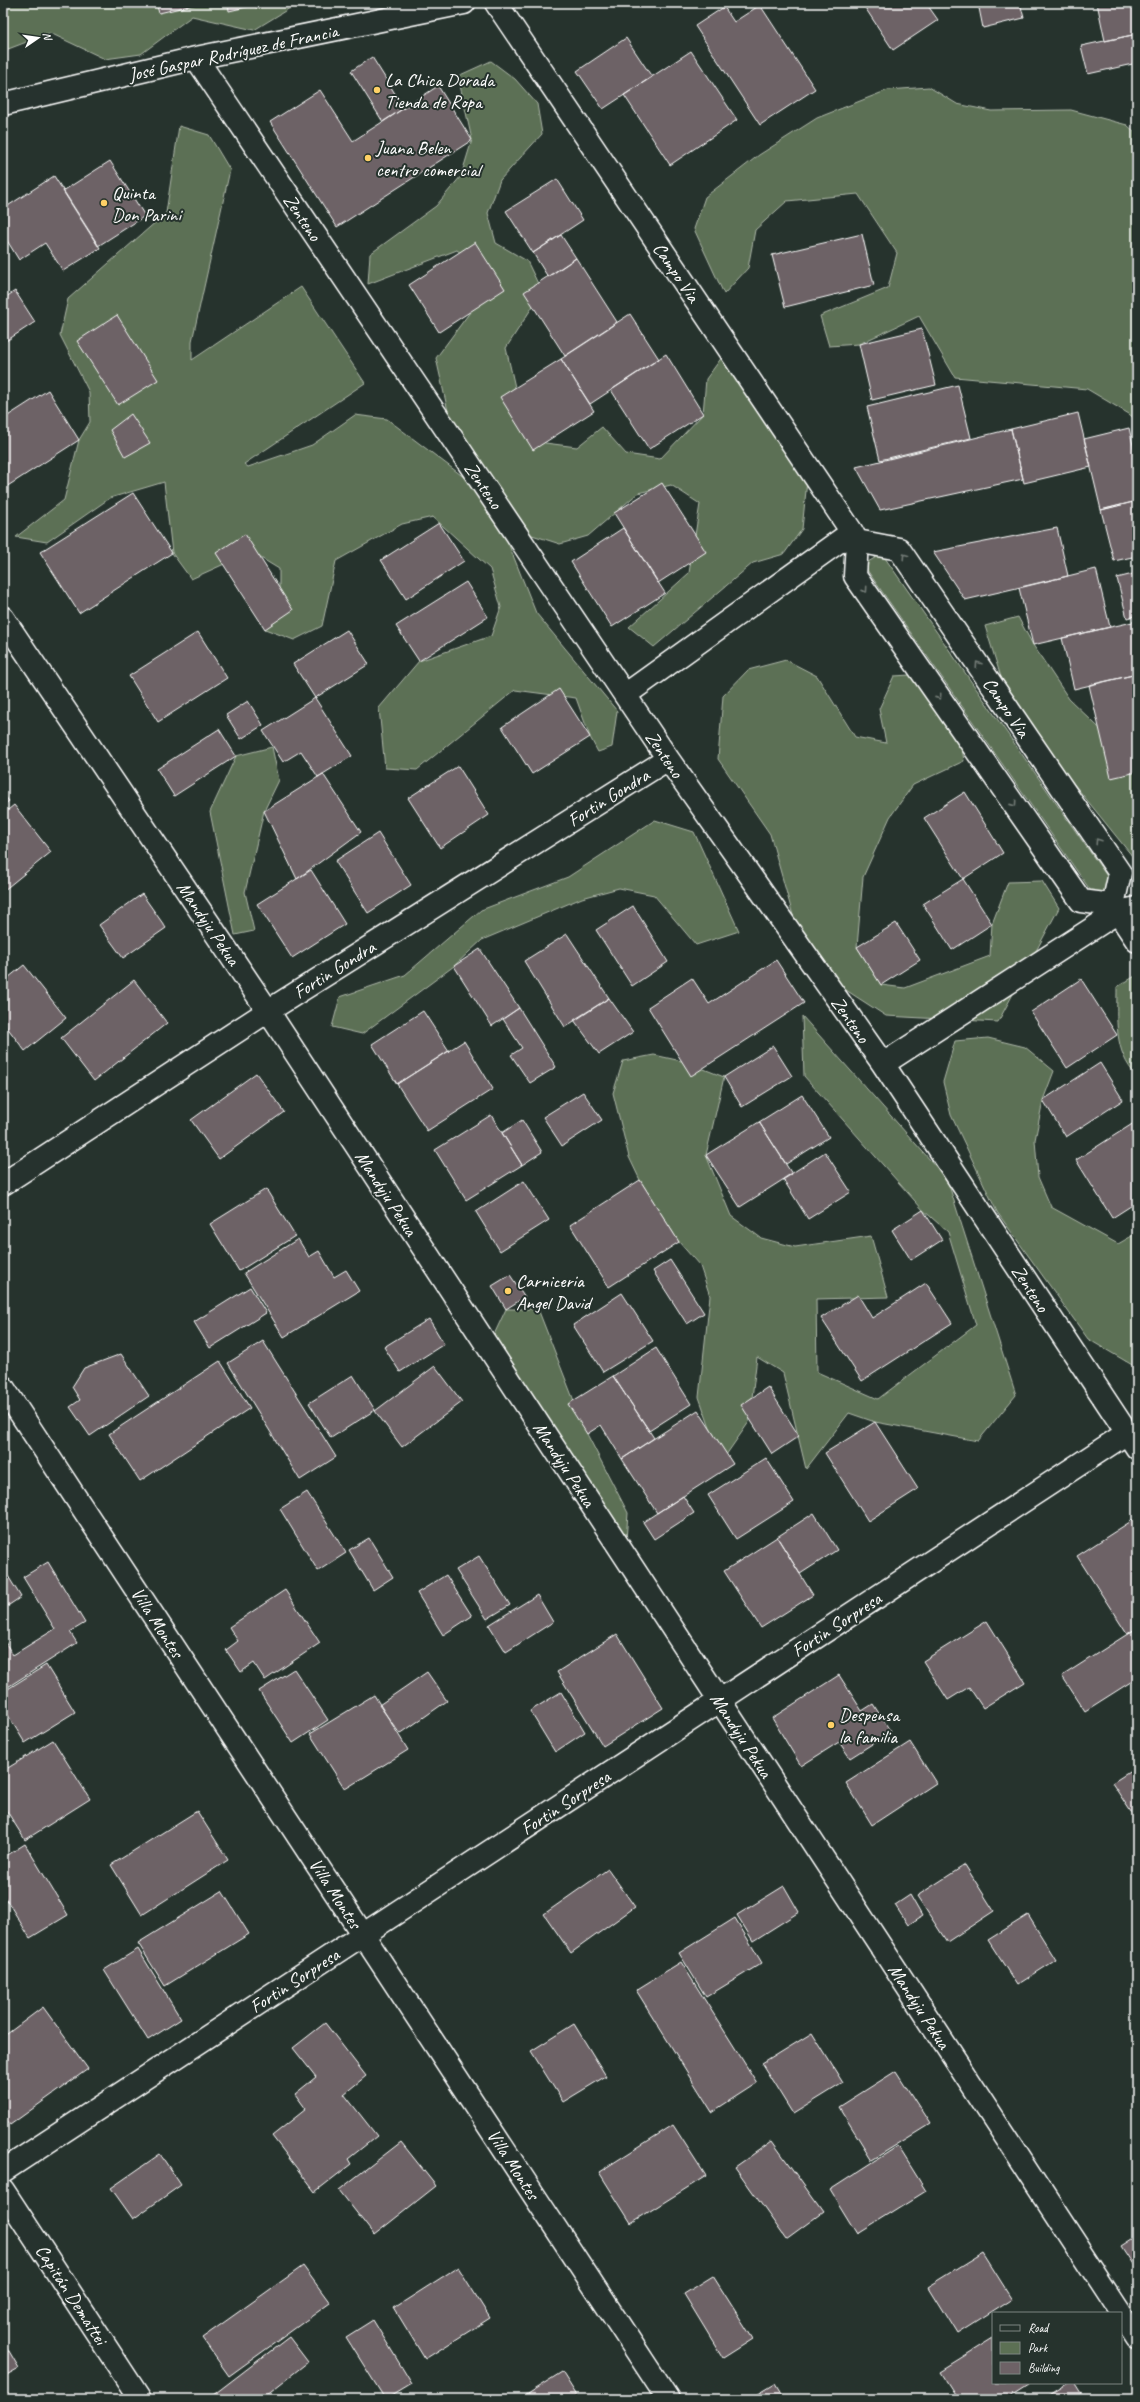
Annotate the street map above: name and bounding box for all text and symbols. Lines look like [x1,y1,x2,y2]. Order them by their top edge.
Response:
north arrow [18,18,58,58]
street label: José Gaspar Rodríguez de Francia [125,19,342,87]
text: N [40,31,56,43]
place label: La Chica Dorada Tienda de Ropa [385,68,496,114]
marker: La Chica Dorada Tienda de Ropa [372,85,382,95]
place label: Juana Belen centro comercial [375,136,484,182]
marker: Juana Belen centro comercial [363,153,373,163]
place label: Quinta Don Parini [112,181,183,227]
street label: Zenteno [278,189,327,247]
marker: Quinta Don Parini [99,198,109,208]
street label: Campo Via [647,238,706,309]
street label: Zenteno [459,457,508,515]
one-way arrow [903,554,910,561]
one-way arrow [860,586,867,593]
one-way arrow [975,661,983,668]
street label: Campo Via [977,673,1036,744]
one-way arrow [934,693,942,700]
street label: Zenteno [640,726,689,784]
street label: Fortin Gondra [563,762,655,832]
one-way arrow [1009,800,1017,807]
one-way arrow [1095,838,1103,845]
street label: Mandyju Pekua [171,877,246,971]
street label: Fortin Gondra [289,934,381,1004]
street label: Zenteno [826,992,876,1049]
street label: Mandyju Pekua [350,1147,423,1242]
street label: Zenteno [1006,1260,1055,1318]
place label: Carniceria Angel David [516,1269,594,1315]
marker: Carniceria Angel David [503,1286,513,1296]
street label: Mandyju Pekua [528,1418,601,1513]
street label: Villa Montes [125,1583,190,1664]
street label: Fortin Sorpresa [787,1586,887,1663]
street label: Mandyju Pekua [705,1689,778,1784]
place label: Despensa la familia [839,1703,901,1749]
marker: Despensa la familia [826,1720,836,1730]
street label: Fortin Sorpresa [516,1764,616,1841]
street label: Villa Montes [303,1854,368,1935]
street label: Fortin Sorpresa [245,1942,345,2019]
street label: Mandyju Pekua [883,1960,956,2055]
street label: Villa Montes [481,2125,546,2206]
street label: Capitán Demattei [30,2240,114,2351]
legend [992,2312,1122,2384]
text: Road [1028,2320,1050,2336]
text: Park [1028,2340,1049,2356]
text: Building [1028,2360,1060,2376]

